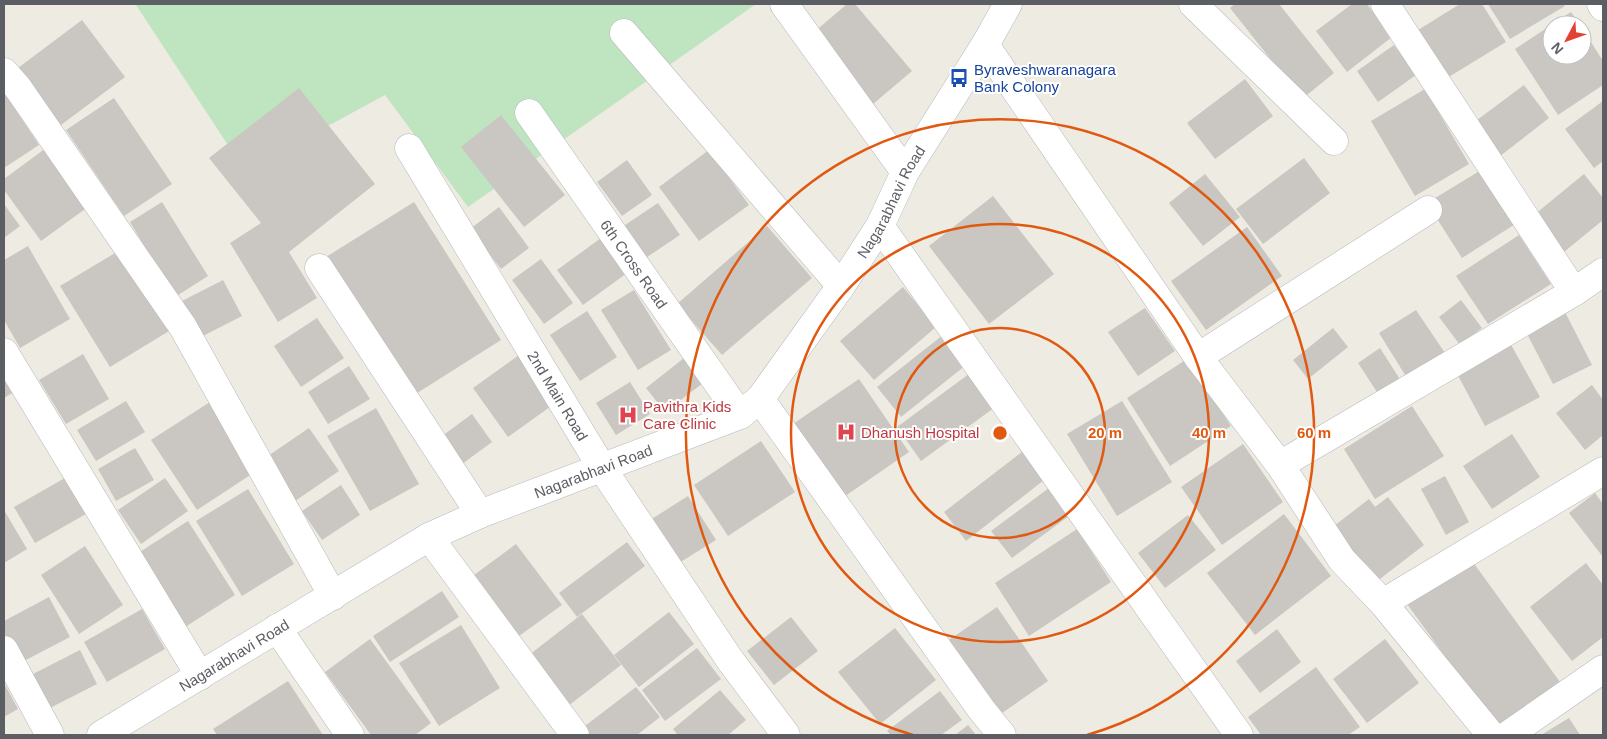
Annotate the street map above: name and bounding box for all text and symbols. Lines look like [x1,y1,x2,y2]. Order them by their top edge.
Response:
north arrow [1542,15,1592,65]
text: N [1548,39,1567,58]
place label: Byraveshwaranagara Bank Colony [974,61,1116,95]
bus stop icon: Byraveshwaranagara Bank Colony [948,67,970,89]
street label: Nagarabhavi Road [853,142,928,261]
street label: 6th Cross Road [598,216,671,311]
street label: 2nd Main Road [525,348,592,443]
place label: Pavithra Kids Care Clinic [643,398,731,432]
hospital icon: Pavithra Kids Care Clinic [617,404,639,426]
hospital icon: Dhanush Hospital [835,421,857,443]
place label: Dhanush Hospital [861,424,979,441]
centre of rings [991,424,1009,442]
text: 20 m [1088,424,1122,441]
text: 40 m [1192,424,1226,441]
text: 60 m [1297,424,1331,441]
street label: Nagarabhavi Road [532,441,655,501]
street label: Nagarabhavi Road [176,615,292,695]

